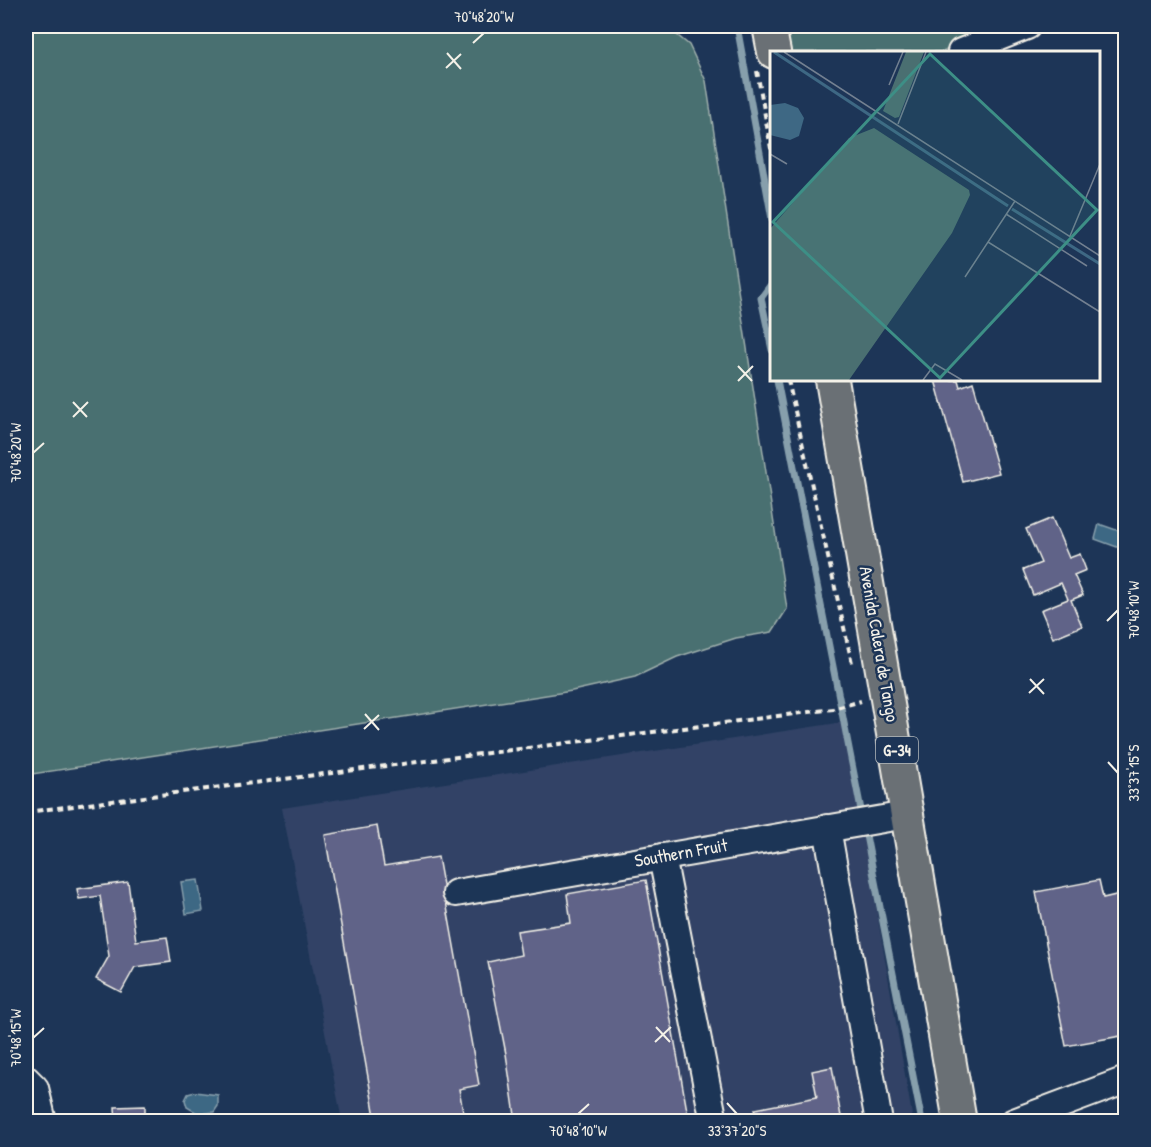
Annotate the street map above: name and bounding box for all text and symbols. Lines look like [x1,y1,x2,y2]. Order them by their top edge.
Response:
text: 70°48'20"W [454,6,515,27]
inset map [770,51,1100,381]
text: 70°48'20"W [5,422,26,483]
street label: Avenida Calera de Tango [853,564,905,724]
text: 70°48'10"W [1123,580,1144,639]
road number: G-34 [876,737,918,763]
text: 33°37'15"S [1123,745,1144,801]
street label: Southern Fruit [632,832,730,873]
text: 70°48'15"W [5,1008,26,1067]
text: 70°48'10"W [549,1120,608,1141]
text: 33°37'20"S [708,1120,766,1141]

